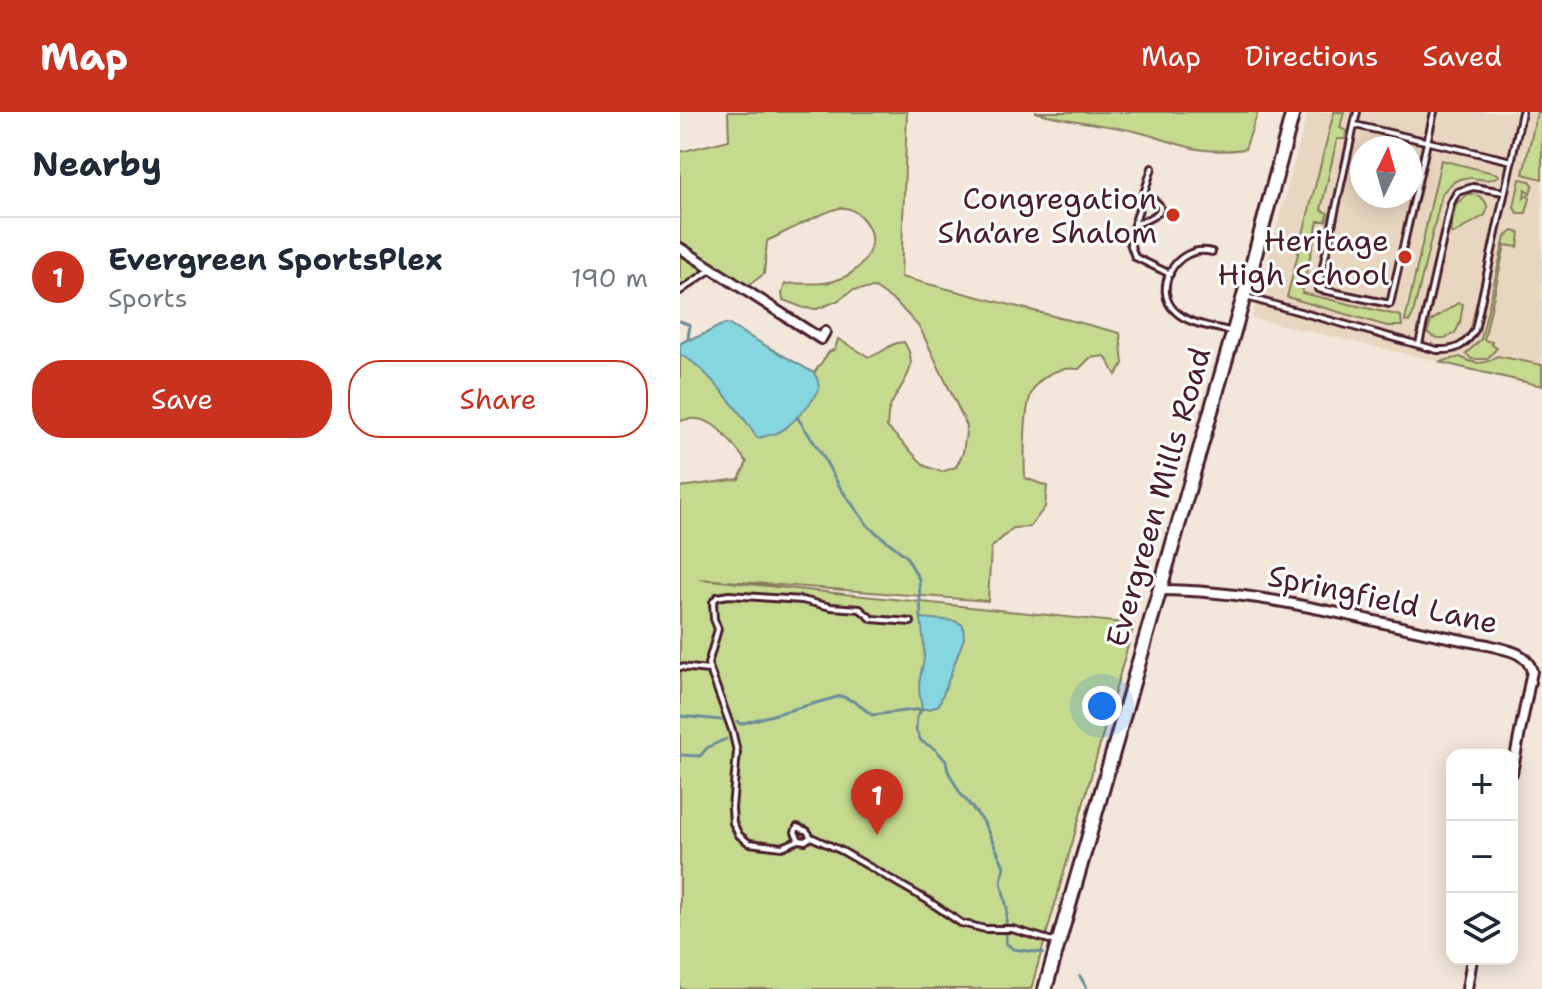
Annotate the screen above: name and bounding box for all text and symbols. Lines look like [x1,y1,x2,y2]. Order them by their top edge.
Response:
text: Map [40,31,128,82]
text: Map [1141,37,1201,75]
text: Directions [1245,37,1379,75]
text: Saved [1423,37,1502,75]
north arrow [1350,136,1422,208]
text: Nearby [32,141,162,187]
place label: Congregation Sha'are Shalom [938,178,1157,253]
marker: Congregation Sha'are Shalom [1164,206,1182,224]
place label: Heritage High School [1218,220,1389,295]
text: Evergreen SportsPlex [108,239,442,280]
marker: Heritage High School [1396,248,1414,266]
text: 1 [52,260,64,295]
text: 190 m [571,260,648,295]
text: Sports [108,280,188,315]
street label: Evergreen Mills Road [1096,342,1220,652]
button: Save [32,360,332,438]
button: Share [348,360,648,438]
street label: Springfield Lane [1264,555,1502,643]
your location [1082,686,1122,726]
map controls [1446,749,1518,965]
button: + [1446,749,1518,821]
pin: 1 [851,769,903,835]
button: − [1446,821,1518,893]
button: layers [1446,893,1518,965]

